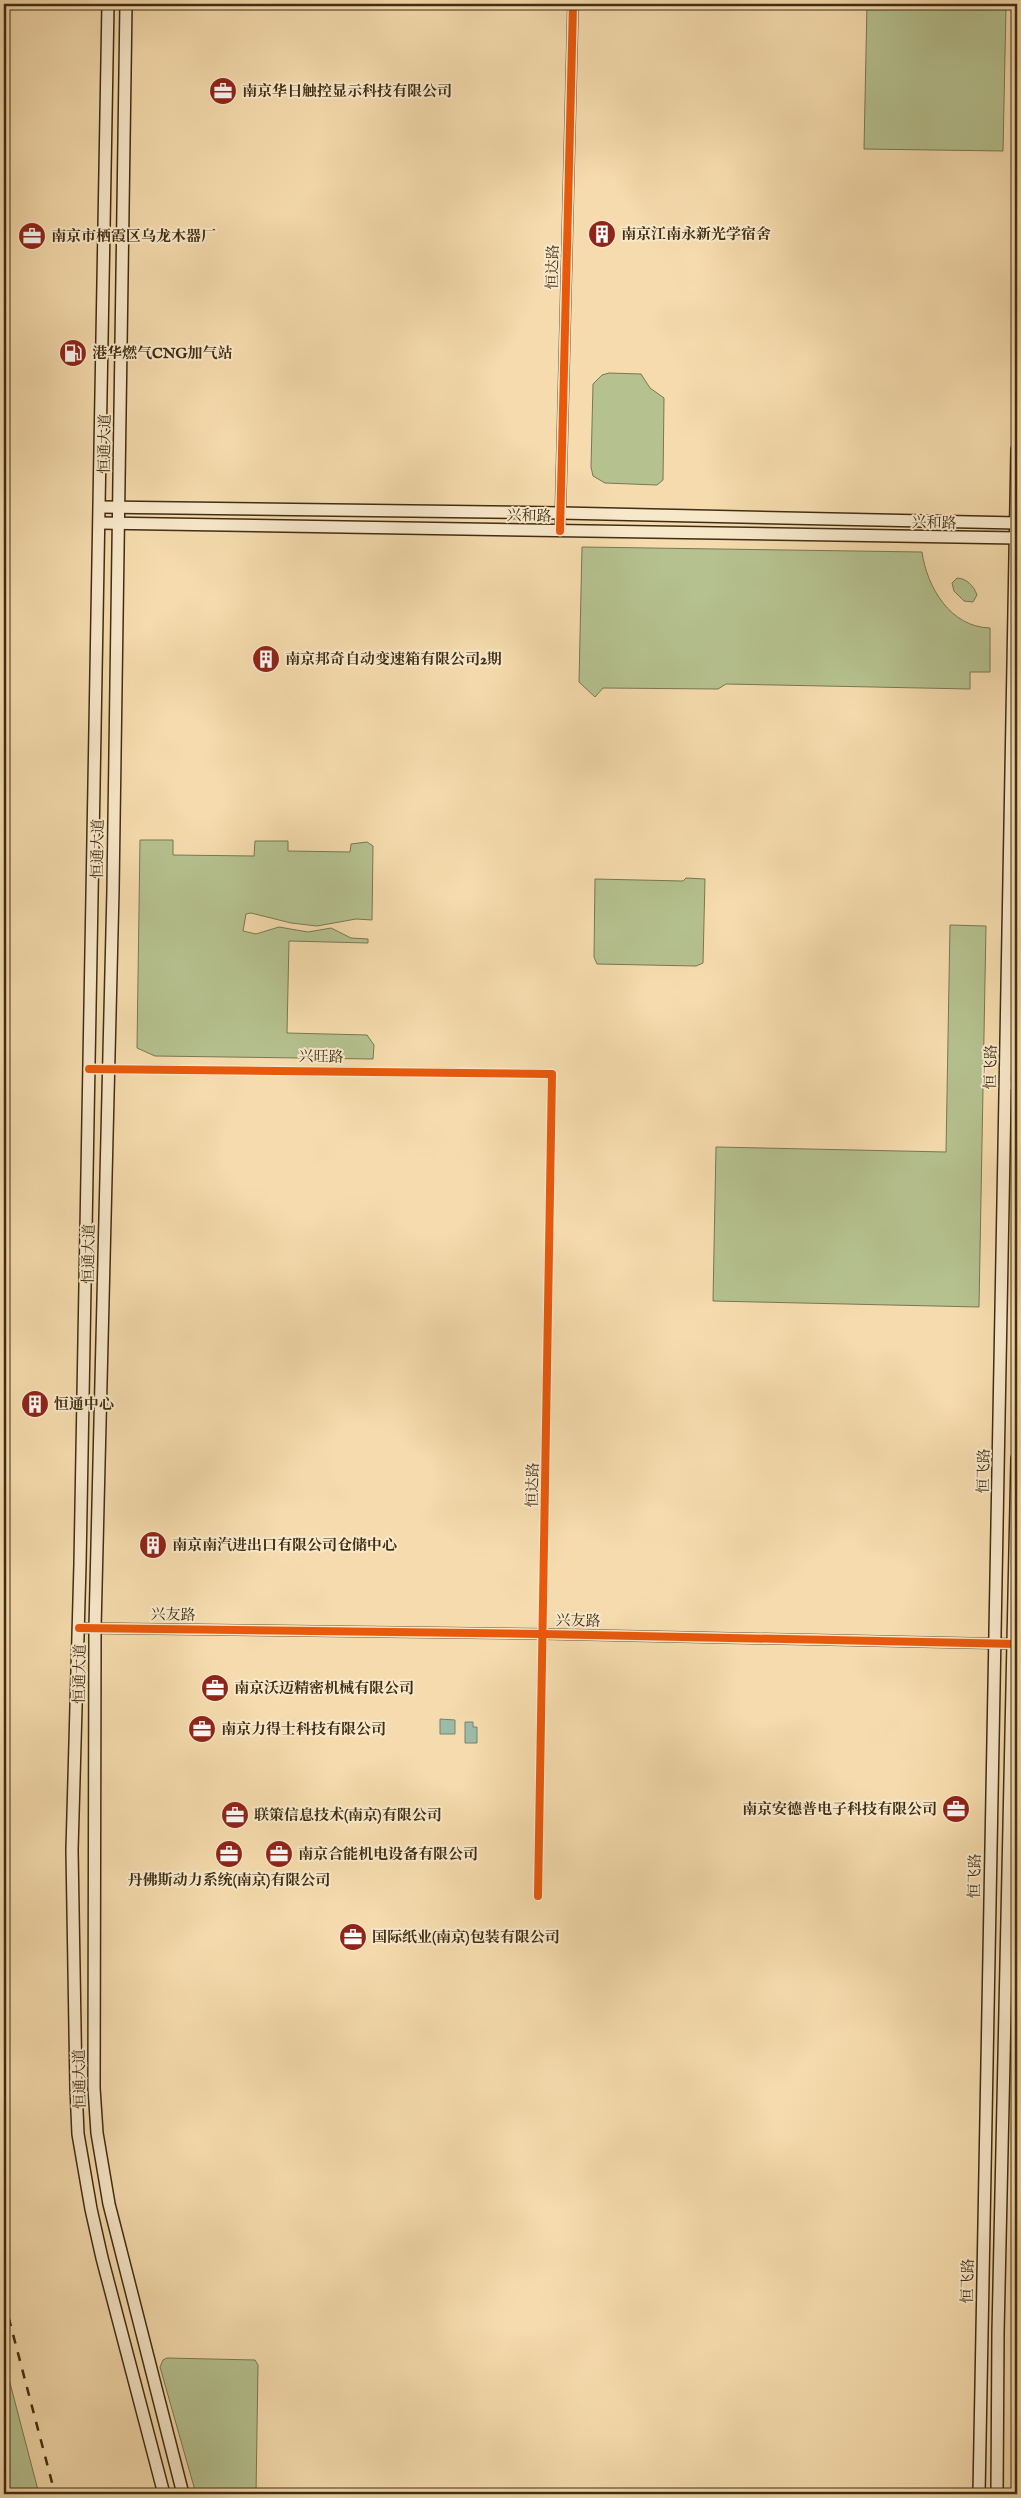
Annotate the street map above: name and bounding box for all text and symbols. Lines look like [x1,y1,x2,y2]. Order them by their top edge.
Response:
office icon: 南京华日触控显示科技有限公司 [208,76,238,106]
place label: 南京华日触控显示科技有限公司 [242,82,452,101]
building icon: 南京江南永新光学宿舍 [587,219,617,249]
office icon: 南京市栖霞区乌龙木器厂 [17,221,47,251]
place label: 南京江南永新光学宿舍 [621,225,771,244]
place label: 南京市栖霞区乌龙木器厂 [51,227,216,246]
street label: 恒达路 [543,244,563,290]
fuel station icon: 港华燃气CNG加气站 [58,338,88,368]
place label: 港华燃气CNG加气站 [92,344,232,363]
street label: 恒通大道 [95,414,115,474]
street label: 兴和路 [506,506,552,526]
street label: 兴和路 [911,513,957,533]
building icon: 南京邦奇自动变速箱有限公司2期 [251,644,281,674]
place label: 南京邦奇自动变速箱有限公司2期 [285,650,502,669]
street label: 恒通大道 [88,819,108,879]
street label: 恒飞路 [981,1044,1001,1090]
street label: 兴旺路 [298,1047,344,1067]
street label: 恒通大道 [79,1224,99,1284]
building icon: 恒通中心 [20,1389,50,1419]
place label: 恒通中心 [54,1395,114,1414]
street label: 恒飞路 [974,1448,994,1494]
street label: 恒达路 [523,1462,543,1508]
building icon: 南京南汽进出口有限公司仓储中心 [138,1530,168,1560]
place label: 南京南汽进出口有限公司仓储中心 [172,1536,397,1555]
street label: 兴友路 [150,1605,196,1625]
street label: 兴友路 [555,1611,601,1631]
street label: 恒通大道 [70,1644,90,1704]
office icon: 南京沃迈精密机械有限公司 [200,1673,230,1703]
place label: 南京沃迈精密机械有限公司 [234,1679,414,1698]
office icon: 南京力得士科技有限公司 [187,1714,217,1744]
place label: 南京力得士科技有限公司 [221,1720,386,1739]
office icon: 南京安德普电子科技有限公司 [941,1794,971,1824]
office icon: 联策信息技术(南京)有限公司 [220,1800,250,1830]
place label: 南京安德普电子科技有限公司 [742,1800,937,1819]
place label: 联策信息技术(南京)有限公司 [254,1806,442,1825]
office icon: 丹佛斯动力系统(南京)有限公司 [214,1839,244,1869]
office icon: 南京合能机电设备有限公司 [264,1839,294,1869]
place label: 南京合能机电设备有限公司 [298,1845,478,1864]
street label: 恒飞路 [965,1853,985,1899]
place label: 丹佛斯动力系统(南京)有限公司 [128,1871,330,1890]
office icon: 国际纸业(南京)包装有限公司 [338,1922,368,1952]
place label: 国际纸业(南京)包装有限公司 [372,1928,560,1947]
street label: 恒通大道 [70,2049,90,2109]
street label: 恒飞路 [958,2258,978,2304]

